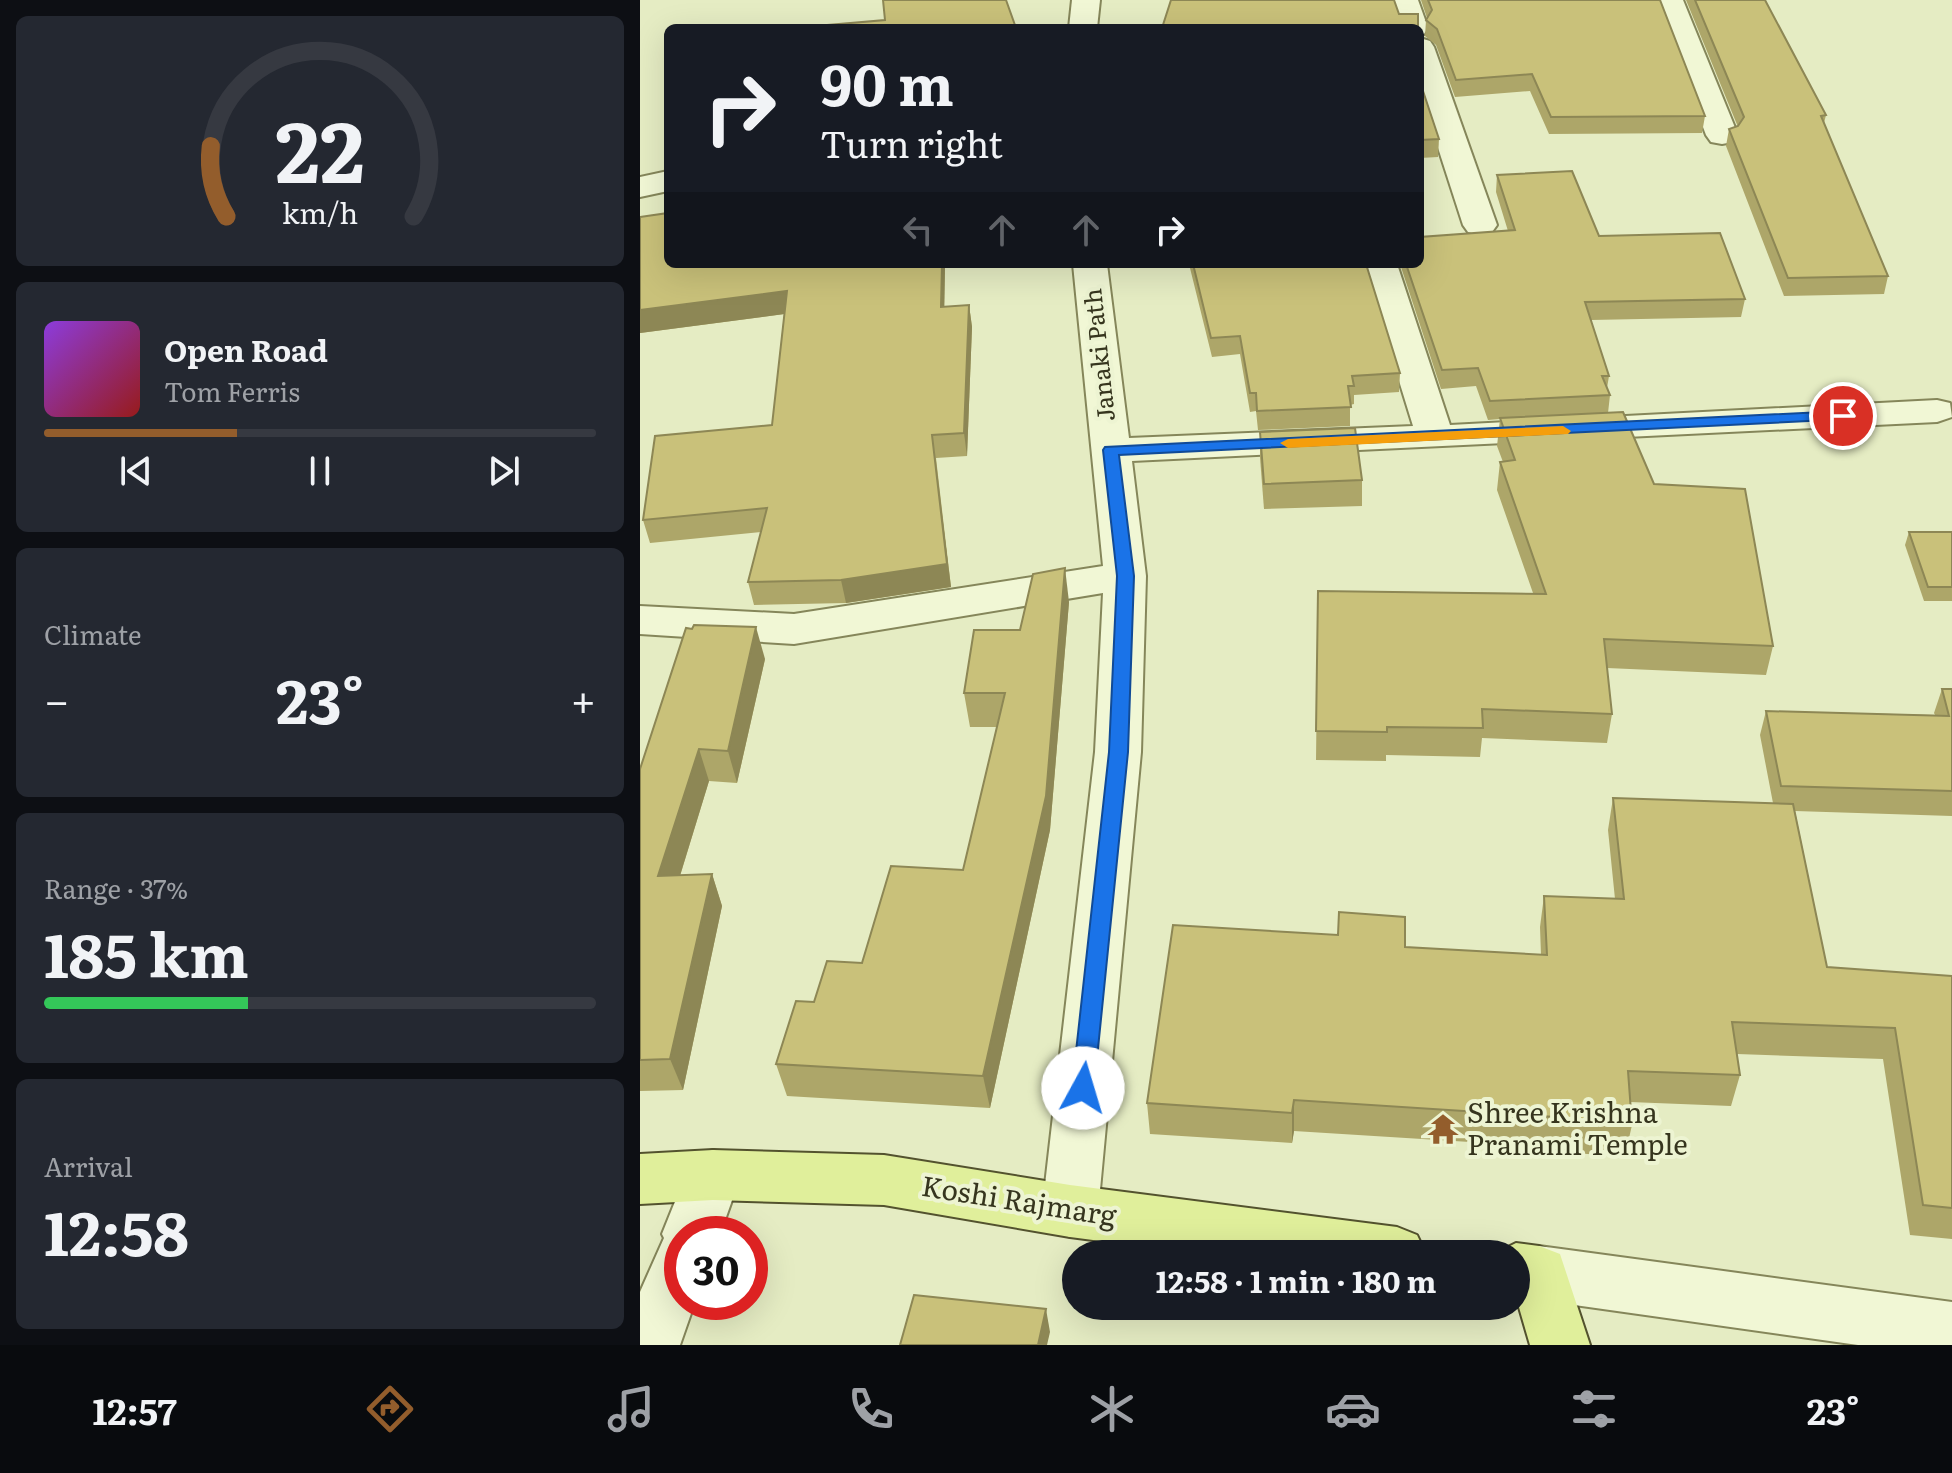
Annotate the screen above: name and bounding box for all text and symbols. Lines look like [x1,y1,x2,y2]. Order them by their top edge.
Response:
text: 90 m [820,40,954,123]
icon: right [688,56,792,160]
text: 22 [275,84,365,208]
text: Turn right [820,116,1003,169]
text: km/h [282,190,358,233]
icon: left [896,208,940,252]
icon: ahead [980,208,1024,252]
icon: ahead [1064,208,1108,252]
icon: right [1148,208,1192,252]
street label: Janaki Path [1073,287,1122,424]
text: Open Road [164,327,328,371]
text: Tom Ferris [164,371,300,410]
pin [1809,382,1877,450]
icon: arrive [1821,394,1865,438]
icon: previous [114,449,158,493]
icon: pause [298,449,342,493]
icon: next [482,449,526,493]
text: Climate [44,614,142,653]
text: 23° [276,653,364,742]
text: − [44,665,70,731]
text: + [570,665,596,731]
text: Range · 37% [44,868,188,907]
text: 185 km [44,907,249,996]
position arrow [1041,1046,1125,1130]
place label: Shree Krishna Pranami Temple [1467,1090,1688,1164]
temple icon: Shree Krishna Pranami Temple [1426,1112,1460,1146]
text: Arrival [44,1146,133,1185]
street label: Koshi Rajmarg [919,1163,1120,1235]
text: 12:58 [44,1185,189,1274]
speed limit sign: 30 [664,1216,768,1320]
text: 12:58 · 1 min · 180 m [1156,1258,1436,1302]
icon: directions [362,1381,418,1437]
icon: music [603,1381,659,1437]
icon: phone [843,1381,899,1437]
icon: climate [1084,1381,1140,1437]
icon: car [1325,1381,1381,1437]
icon: filters [1566,1381,1622,1437]
text: 12:57 [92,1383,177,1436]
text: 23° [1807,1383,1860,1436]

